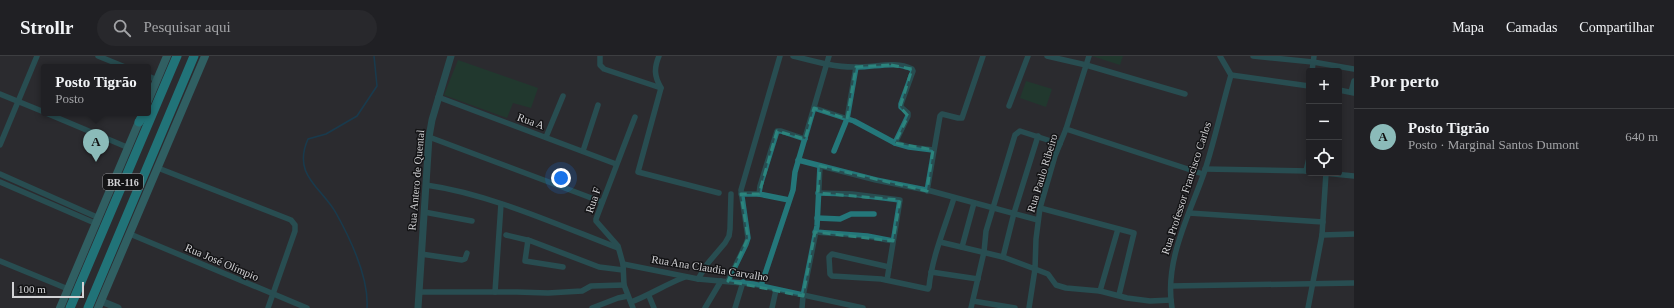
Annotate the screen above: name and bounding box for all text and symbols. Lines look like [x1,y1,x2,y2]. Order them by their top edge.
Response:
search box [97,10,377,46]
text: Strollr [20,17,73,38]
icon: search [111,17,133,39]
text: Pesquisar aqui [143,19,231,35]
text: Mapa [1452,20,1484,35]
text: Camadas [1506,20,1557,35]
text: Compartilhar [1579,20,1654,35]
popup [41,64,151,116]
map controls [1306,68,1342,176]
button: + [1306,68,1342,104]
text: Por perto [1370,72,1439,91]
text: Posto Tigrão [55,74,137,90]
text: Posto [55,91,84,106]
button: − [1306,104,1342,140]
street label: Rua A [516,111,546,131]
street label: Rua Professor Francisco Carlos [1159,120,1213,256]
text: Posto Tigrão [1408,120,1490,136]
pin: A [83,129,109,162]
street label: Rua Antero de Quental [406,129,426,231]
text: A [1378,129,1388,144]
text: 640 m [1625,129,1658,144]
street label: Rua Paulo Ribeiro [1024,132,1060,214]
text: Posto · Marginal Santos Dumont [1408,137,1579,152]
button: locate [1306,140,1342,176]
your location [551,168,571,188]
road number: BR-116 [103,174,143,190]
street label: Rua F [583,185,603,215]
street label: Rua José Olímpio [183,241,261,283]
street label: Rua Ana Claudia Carvalho [651,253,770,283]
scale bar [12,280,84,299]
text: 100 m [18,283,46,295]

